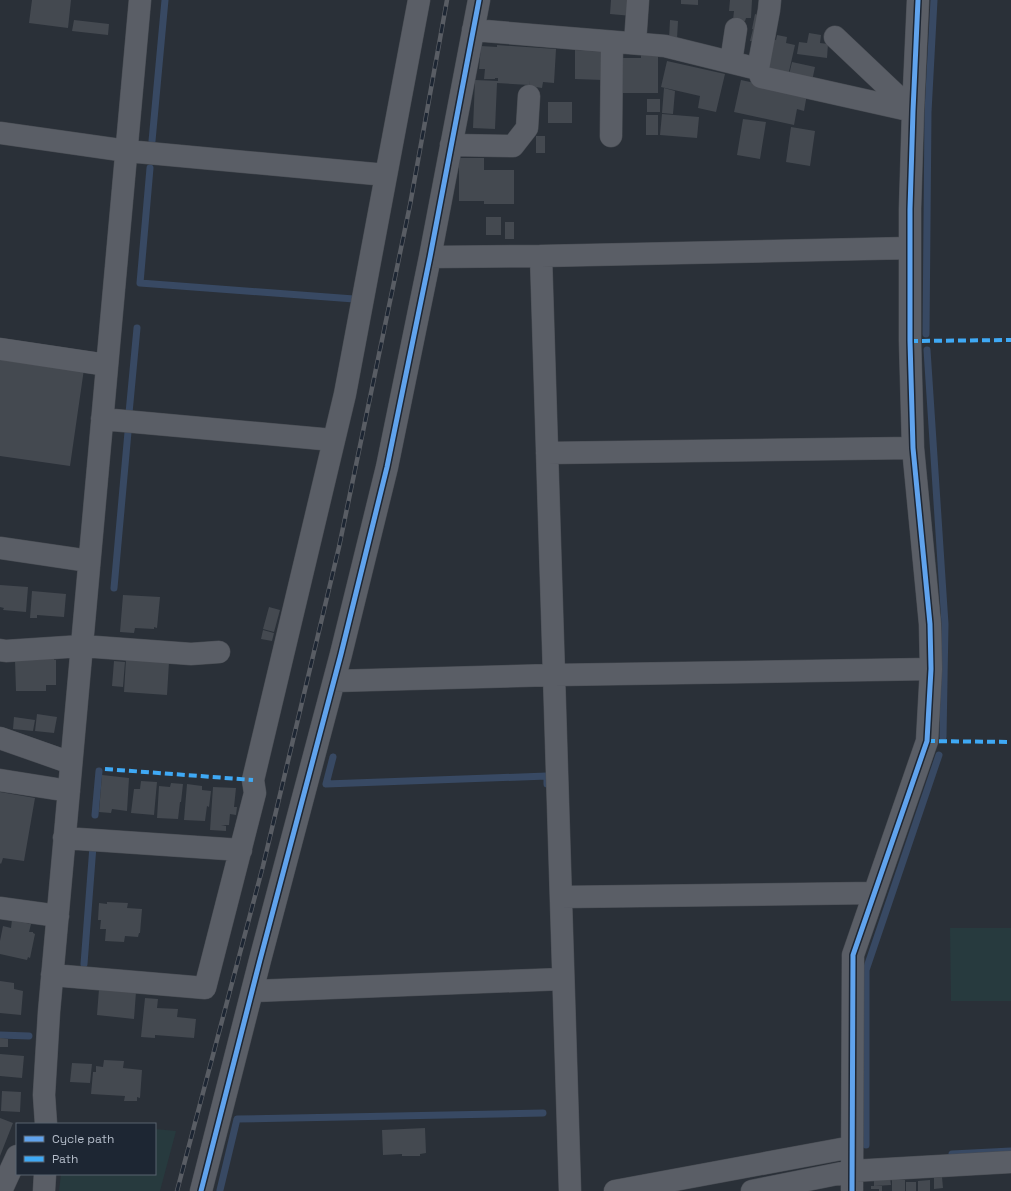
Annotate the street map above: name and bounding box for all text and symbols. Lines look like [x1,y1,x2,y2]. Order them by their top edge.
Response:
legend [16,1123,156,1175]
text: Cycle path [52,1131,114,1147]
text: Path [52,1151,78,1167]

